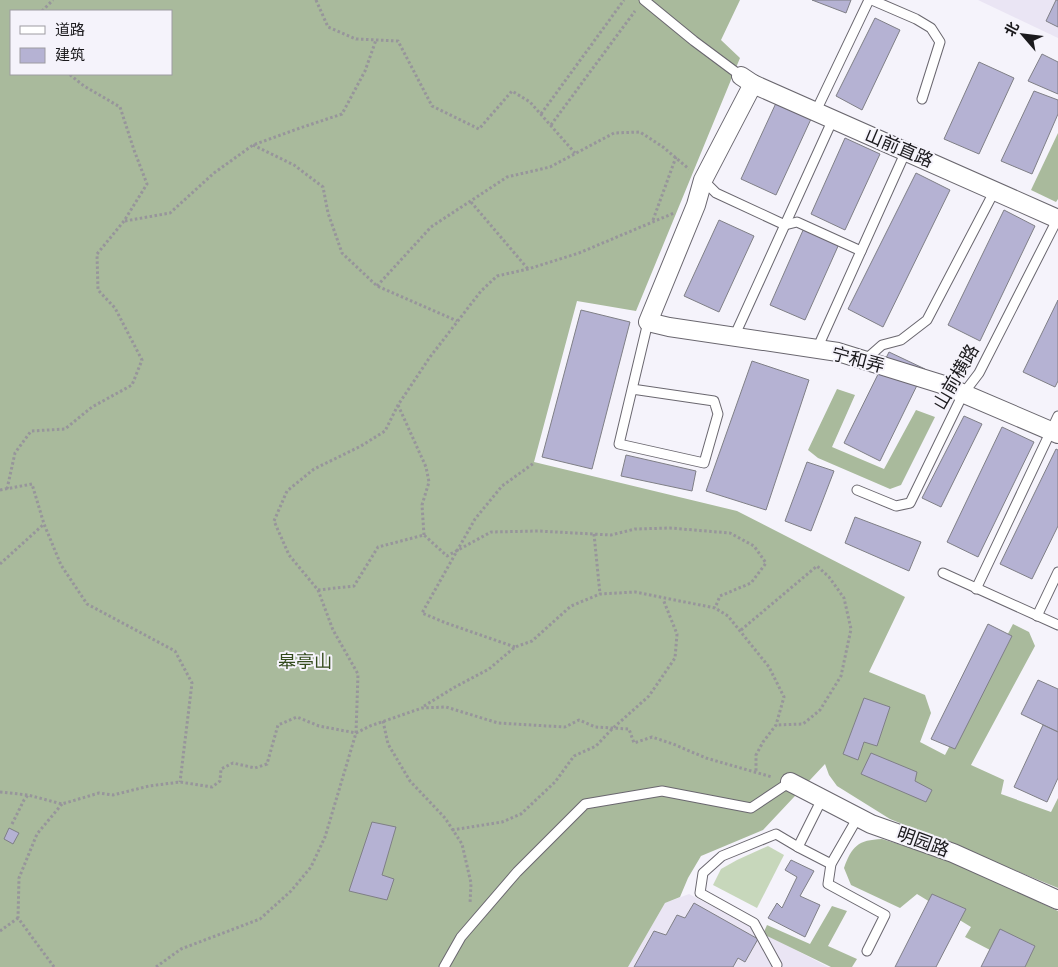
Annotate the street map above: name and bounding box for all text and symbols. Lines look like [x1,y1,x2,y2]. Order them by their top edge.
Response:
legend [10,10,172,75]
north arrow [998,10,1048,60]
text: 道路 [55,18,85,41]
text: 北 [999,18,1024,40]
text: 建筑 [55,43,85,66]
street label: 山前直路 [861,121,938,174]
street label: 宁和弄 [829,339,888,380]
street label: 山前横路 [926,339,985,415]
park label: 皋亭山 [278,648,332,675]
street label: 明园路 [893,820,953,863]

